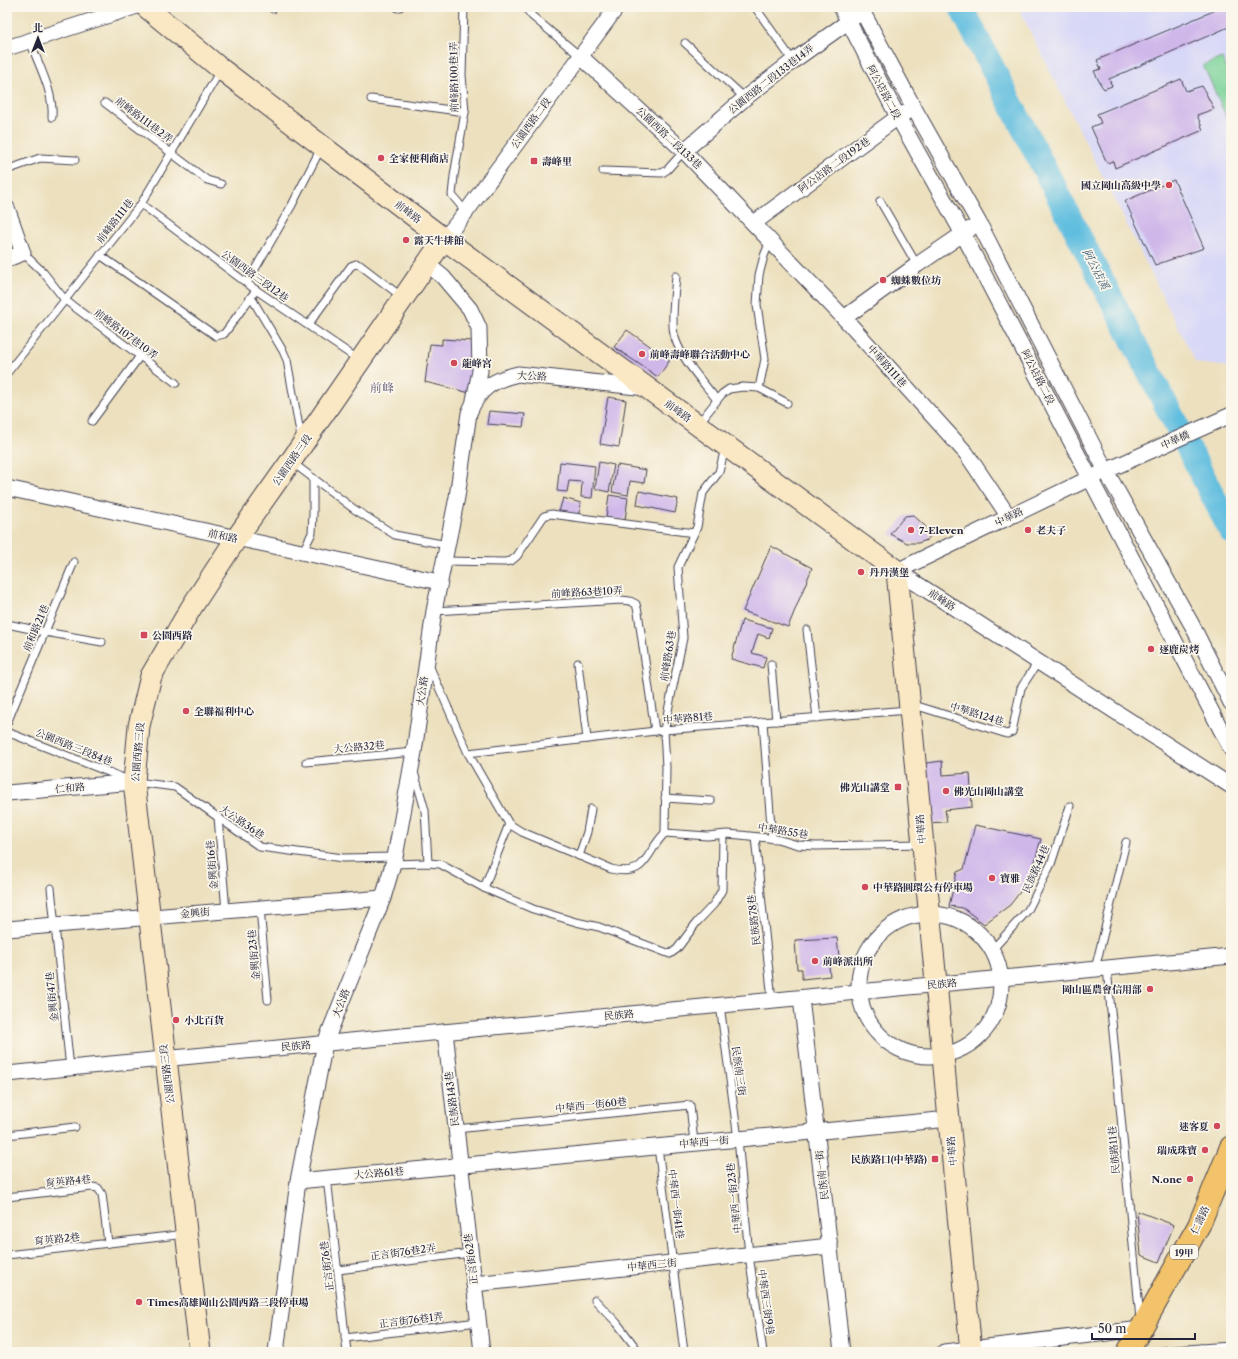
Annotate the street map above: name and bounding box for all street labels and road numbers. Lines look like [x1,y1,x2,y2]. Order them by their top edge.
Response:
street label: 前峰路100巷1弄 [447,41,461,113]
street label: 公園西路二段133巷14弄 [726,41,816,117]
street label: 阿公店路二段 [864,62,904,122]
street label: 前峰路111巷2弄 [113,94,175,146]
street label: 公園西路二段 [508,95,554,151]
street label: 公園西路二段133巷 [633,104,705,172]
street label: 阿公店路二段192巷 [795,135,873,195]
street label: 前峰路111巷 [94,196,136,246]
street label: 前峰路 [392,198,424,226]
street label: 公園西路三段12巷 [219,247,291,305]
street label: 前峰路107巷10弄 [92,306,160,362]
street label: 中華路111巷 [865,342,909,390]
street label: 阿公店路二段 [1019,347,1057,407]
street label: 大公路 [517,369,547,383]
street label: 前峰路 [662,397,694,425]
street label: 中華橋 [1159,428,1191,452]
street label: 公園西路三段 [269,432,315,488]
street label: 中華路 [993,505,1025,529]
street label: 前和路 [207,527,239,545]
street label: 前峰路63巷10弄 [551,584,623,600]
street label: 前峰路 [926,586,958,614]
street label: 前和路21巷 [20,602,52,654]
street label: 前峰路63巷 [658,630,678,682]
street label: 大公路 [413,675,431,707]
street label: 中華路124巷 [948,700,1006,728]
street label: 中華路81巷 [662,709,714,727]
street label: 公園西路三段 [129,722,147,782]
street label: 公園西路三段84巷 [34,726,114,768]
street label: 大公路32巷 [333,738,385,756]
street label: 仁和路 [54,780,86,796]
street label: 大公路36巷 [217,802,267,842]
street label: 中華路 [913,813,929,845]
street label: 中華路55巷 [757,821,809,841]
street label: 金興街16巷 [203,839,221,891]
street label: 民族路44巷 [1020,843,1052,895]
street label: 民族路78巷 [745,894,763,946]
street label: 金興街 [179,905,211,921]
street label: 金興街23巷 [245,929,263,981]
street label: 金興街47巷 [43,971,61,1023]
street label: 民族路 [926,976,958,992]
street label: 大公路 [329,987,353,1019]
street label: 民族路 [603,1007,635,1023]
street label: 民族路 [280,1038,312,1054]
street label: 公園西路三段 [157,1043,177,1105]
street label: 民族南三街 [729,1045,749,1097]
street label: 民族路143巷 [442,1071,462,1127]
street label: 中華西一街60巷 [554,1095,628,1115]
street label: 民族路11巷 [1105,1125,1123,1175]
street label: 中華西一街 [679,1133,729,1151]
street label: 中華路 [944,1135,960,1167]
street label: 民族南一街 [813,1149,831,1201]
street label: 中華西一街23巷 [724,1162,744,1234]
street label: 大公路61巷 [353,1164,405,1182]
street label: 中華西一街41巷 [665,1168,687,1240]
street label: 育英路4巷 [45,1173,91,1189]
street label: 仁壽路 [1188,1204,1212,1236]
street label: 育英路2巷 [34,1230,80,1248]
street label: 正言街62巷 [461,1233,481,1285]
street label: 正言街76巷 [317,1240,337,1292]
street label: 正言街76巷2弄 [369,1241,437,1263]
road number: 19甲 [1170,1245,1198,1259]
street label: 中華西三街 [626,1256,678,1274]
street label: 中華西三街9巷 [755,1268,777,1336]
street label: 正言街76巷1弄 [378,1310,444,1330]

